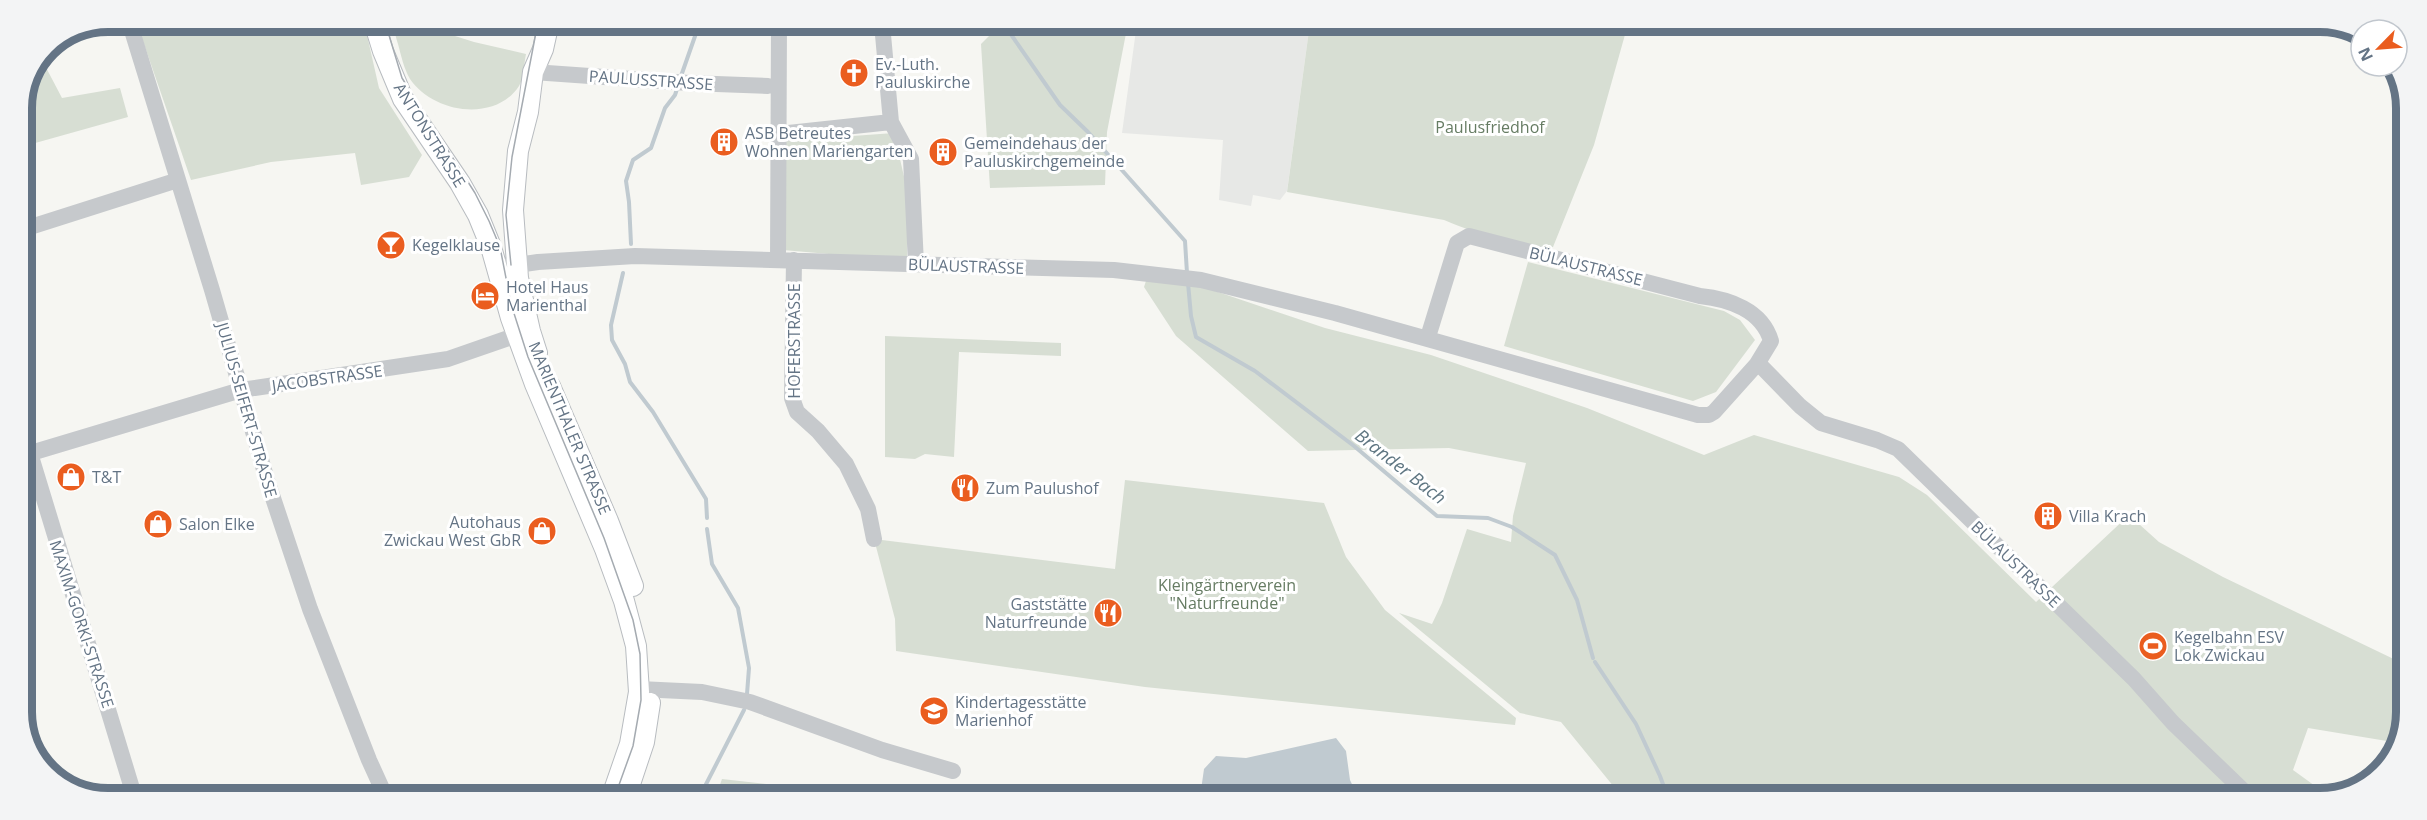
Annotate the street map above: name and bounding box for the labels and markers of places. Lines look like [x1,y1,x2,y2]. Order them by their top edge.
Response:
place label: Ev.-Luth. Pauluskirche [875,53,970,93]
church icon: Ev.-Luth. Pauluskirche [838,57,870,89]
place label: ASB Betreutes Wohnen Mariengarten [745,122,913,162]
building icon: ASB Betreutes Wohnen Mariengarten [708,126,740,158]
place label: Gemeindehaus der Pauluskirchgemeinde [964,132,1124,172]
building icon: Gemeindehaus der Pauluskirchgemeinde [927,136,959,168]
bar icon: Kegelklause [375,229,407,261]
place label: Kegelklause [412,234,500,256]
place label: Hotel Haus Marienthal [506,276,588,316]
hotel icon: Hotel Haus Marienthal [469,280,501,312]
shop icon: T&T [55,461,87,493]
place label: T&T [92,466,121,488]
restaurant icon: Zum Paulushof [949,472,981,504]
place label: Zum Paulushof [986,477,1100,499]
building icon: Villa Krach [2032,500,2064,532]
place label: Villa Krach [2069,505,2146,527]
shop icon: Salon Elke [142,508,174,540]
place label: Autohaus Zwickau West GbR [384,511,521,551]
place label: Salon Elke [179,513,255,535]
shop icon: Autohaus Zwickau West GbR [526,515,558,547]
place label: Gaststätte Naturfreunde [985,593,1087,633]
restaurant icon: Gaststätte Naturfreunde [1092,597,1124,629]
place label: Kegelbahn ESV Lok Zwickau [2174,626,2285,666]
sports icon: Kegelbahn ESV Lok Zwickau [2137,630,2169,662]
place label: Kindertagesstätte Marienhof [955,691,1086,731]
school or university icon: Kindertagesstätte Marienhof [918,695,950,727]

